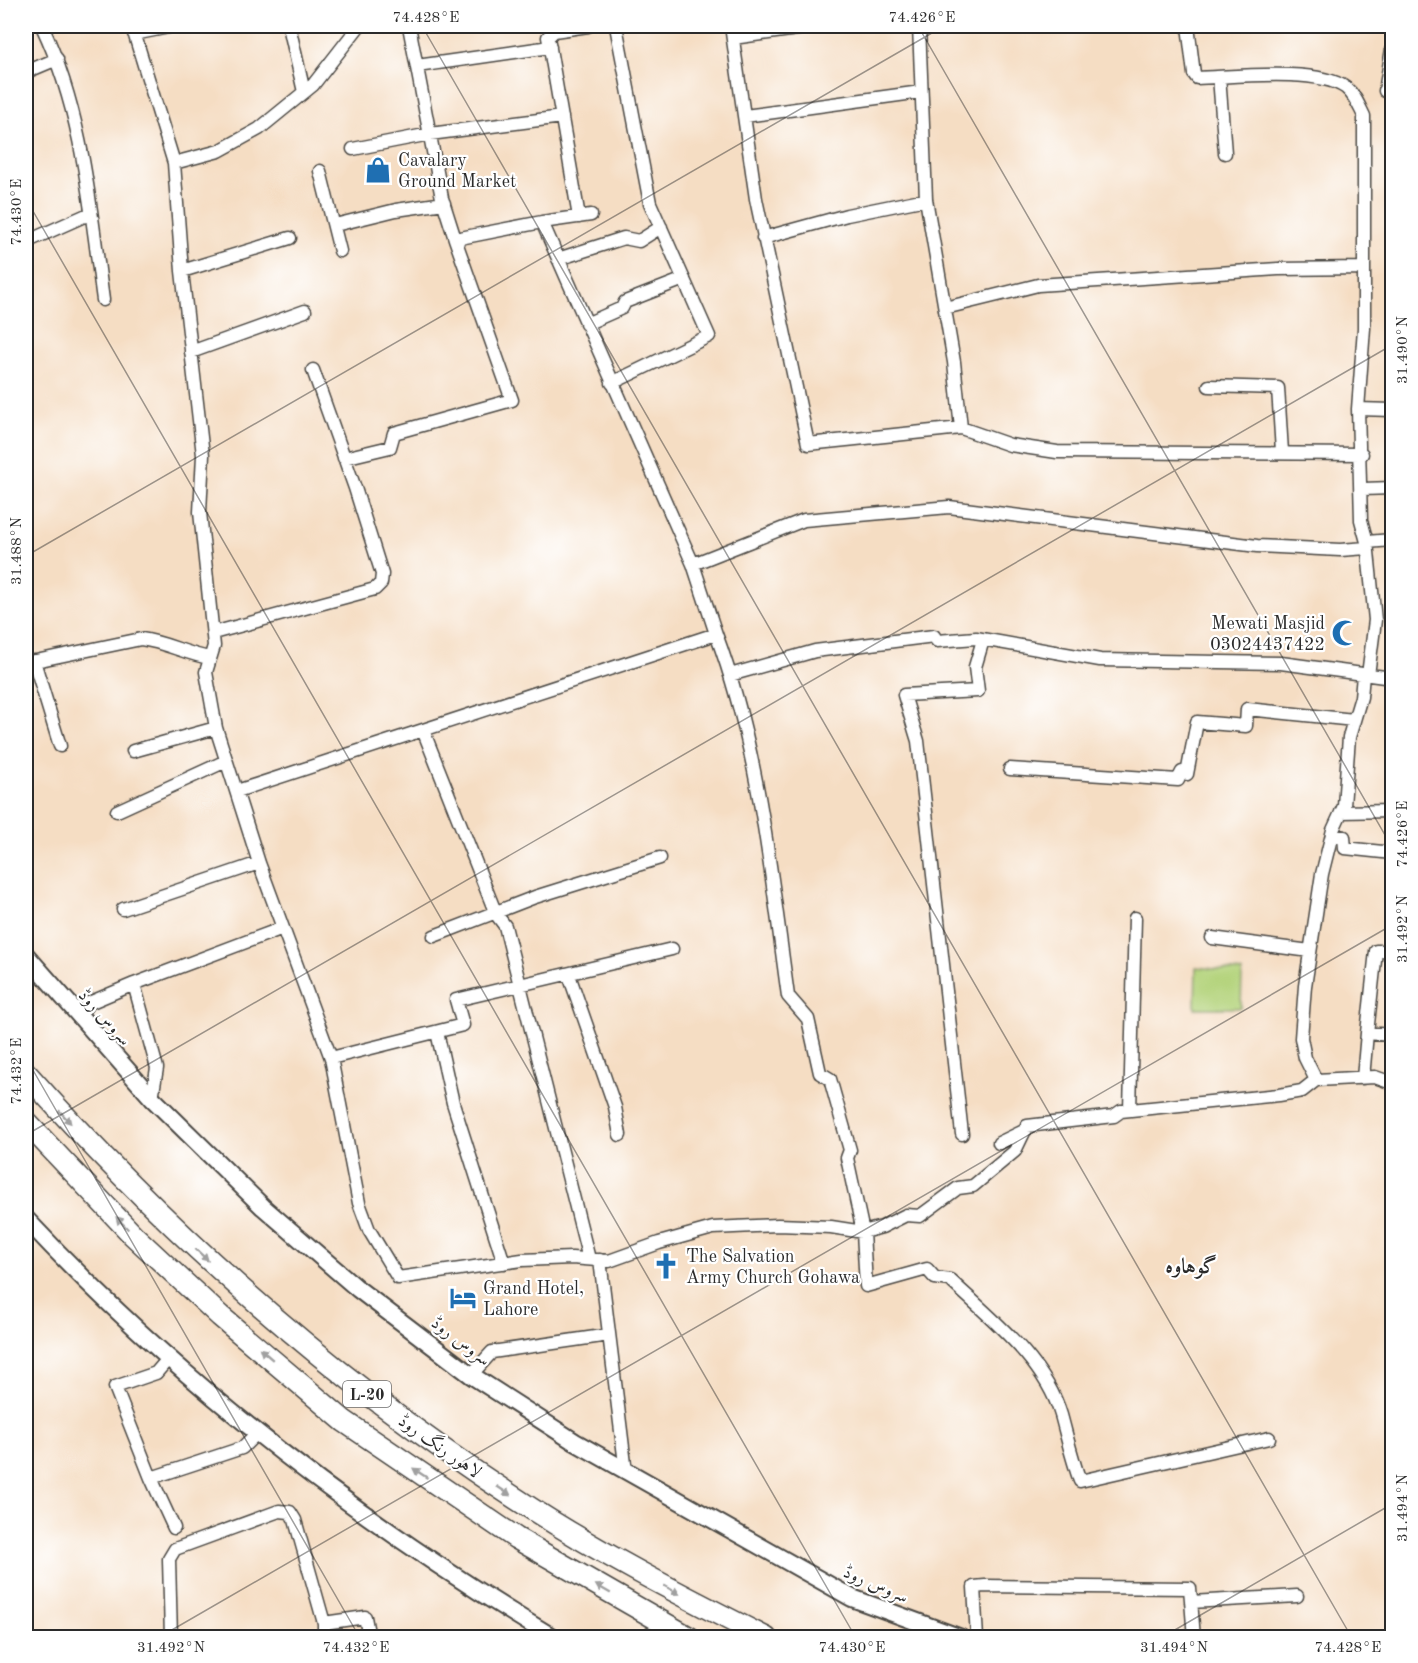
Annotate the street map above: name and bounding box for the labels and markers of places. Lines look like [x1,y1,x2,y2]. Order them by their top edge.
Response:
place label: Cavalary Ground Market [398,152,516,191]
shop icon: Cavalary Ground Market [363,155,393,185]
place label: Mewati Masjid 03024437422 [1210,615,1325,654]
mosque icon: Mewati Masjid 03024437422 [1330,618,1360,648]
place label: The Salvation Army Church Gohawa [686,1248,860,1287]
church icon: The Salvation Army Church Gohawa [651,1251,681,1281]
place label: Grand Hotel, Lahore [483,1280,584,1319]
hotel icon: Grand Hotel, Lahore [448,1283,478,1313]

